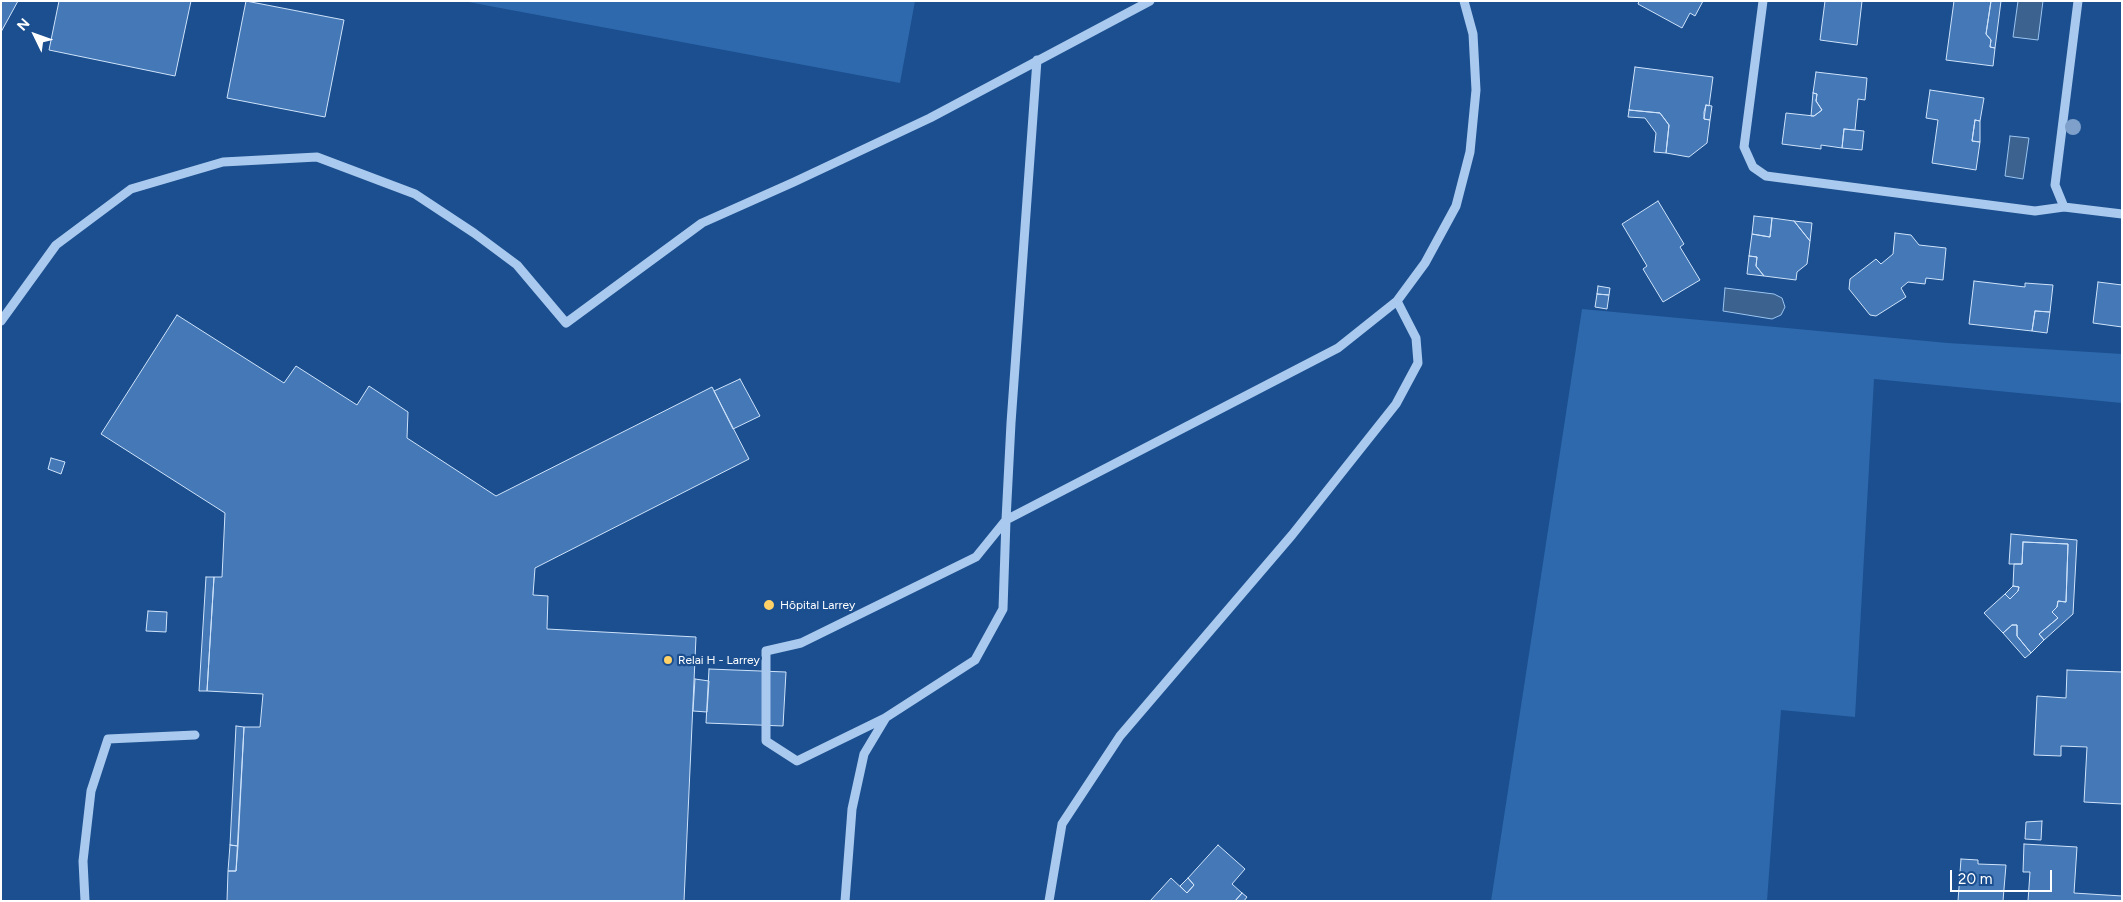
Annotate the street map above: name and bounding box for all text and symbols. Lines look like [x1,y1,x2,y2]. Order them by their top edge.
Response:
north arrow [10,10,60,60]
text: N [14,15,33,34]
marker: Hôpital Larrey [762,598,776,612]
place label: Hôpital Larrey [780,598,855,612]
place label: Relai H - Larrey [678,653,760,667]
marker: Relai H - Larrey [662,654,674,666]
scale bar [1953,860,2056,892]
text: 20 m [1958,870,1992,888]

